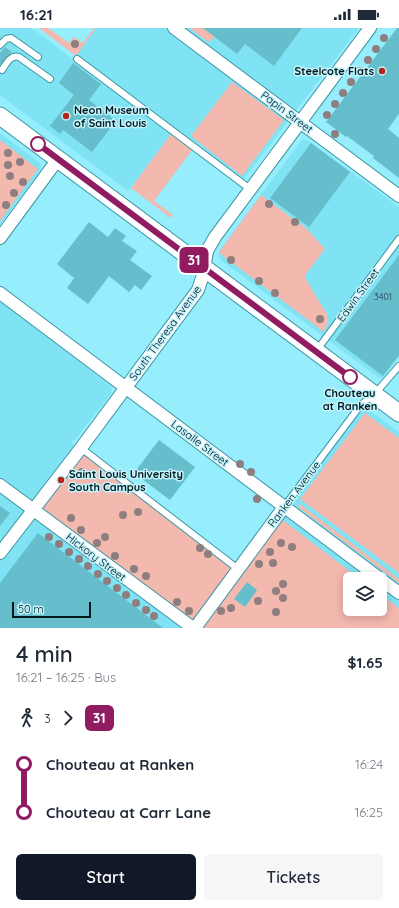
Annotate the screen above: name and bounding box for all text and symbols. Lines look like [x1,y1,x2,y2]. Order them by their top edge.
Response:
text: 16:21 [20,5,53,24]
place label: Steelcote Flats [294,64,374,78]
marker: Steelcote Flats [377,66,387,76]
street label: Papin Street [258,88,316,136]
place label: Neon Museum of Saint Louis [74,103,149,130]
marker: Neon Museum of Saint Louis [61,111,71,121]
unlabelled marker [30,136,46,152]
line badge: 31 [176,247,212,273]
text: 31 [188,251,200,269]
street label: Edwin Street [334,265,382,325]
street label: South Theresa Avenue [126,283,204,383]
house number: 3401 [374,291,392,302]
marker: Chouteau at Ranken [342,369,358,385]
place label: Chouteau at Ranken [323,386,377,413]
street label: Lasalle Street [168,417,232,469]
street label: Ranken Avenue [265,458,323,530]
place label: Saint Louis University South Campus [69,467,183,494]
marker: Saint Louis University South Campus [56,475,66,485]
street label: Hickory Street [63,530,129,584]
map controls [343,572,387,616]
button: layers [343,572,387,616]
scale bar [12,600,91,619]
text: 50 m [18,602,44,616]
text: 4 min [16,640,73,668]
text: $1.65 [348,653,383,672]
text: 16:21 – 16:25 · Bus [16,669,116,685]
icon: walk [16,707,38,729]
icon: forward [57,707,79,729]
text: 31 [93,709,106,727]
text: 3 [44,710,51,726]
text: Chouteau at Ranken [46,755,194,774]
text: 16:24 [355,756,383,772]
text: Chouteau at Carr Lane [46,803,211,822]
text: 16:25 [354,804,383,820]
button: Start [16,854,196,900]
button: Tickets [204,854,383,900]

